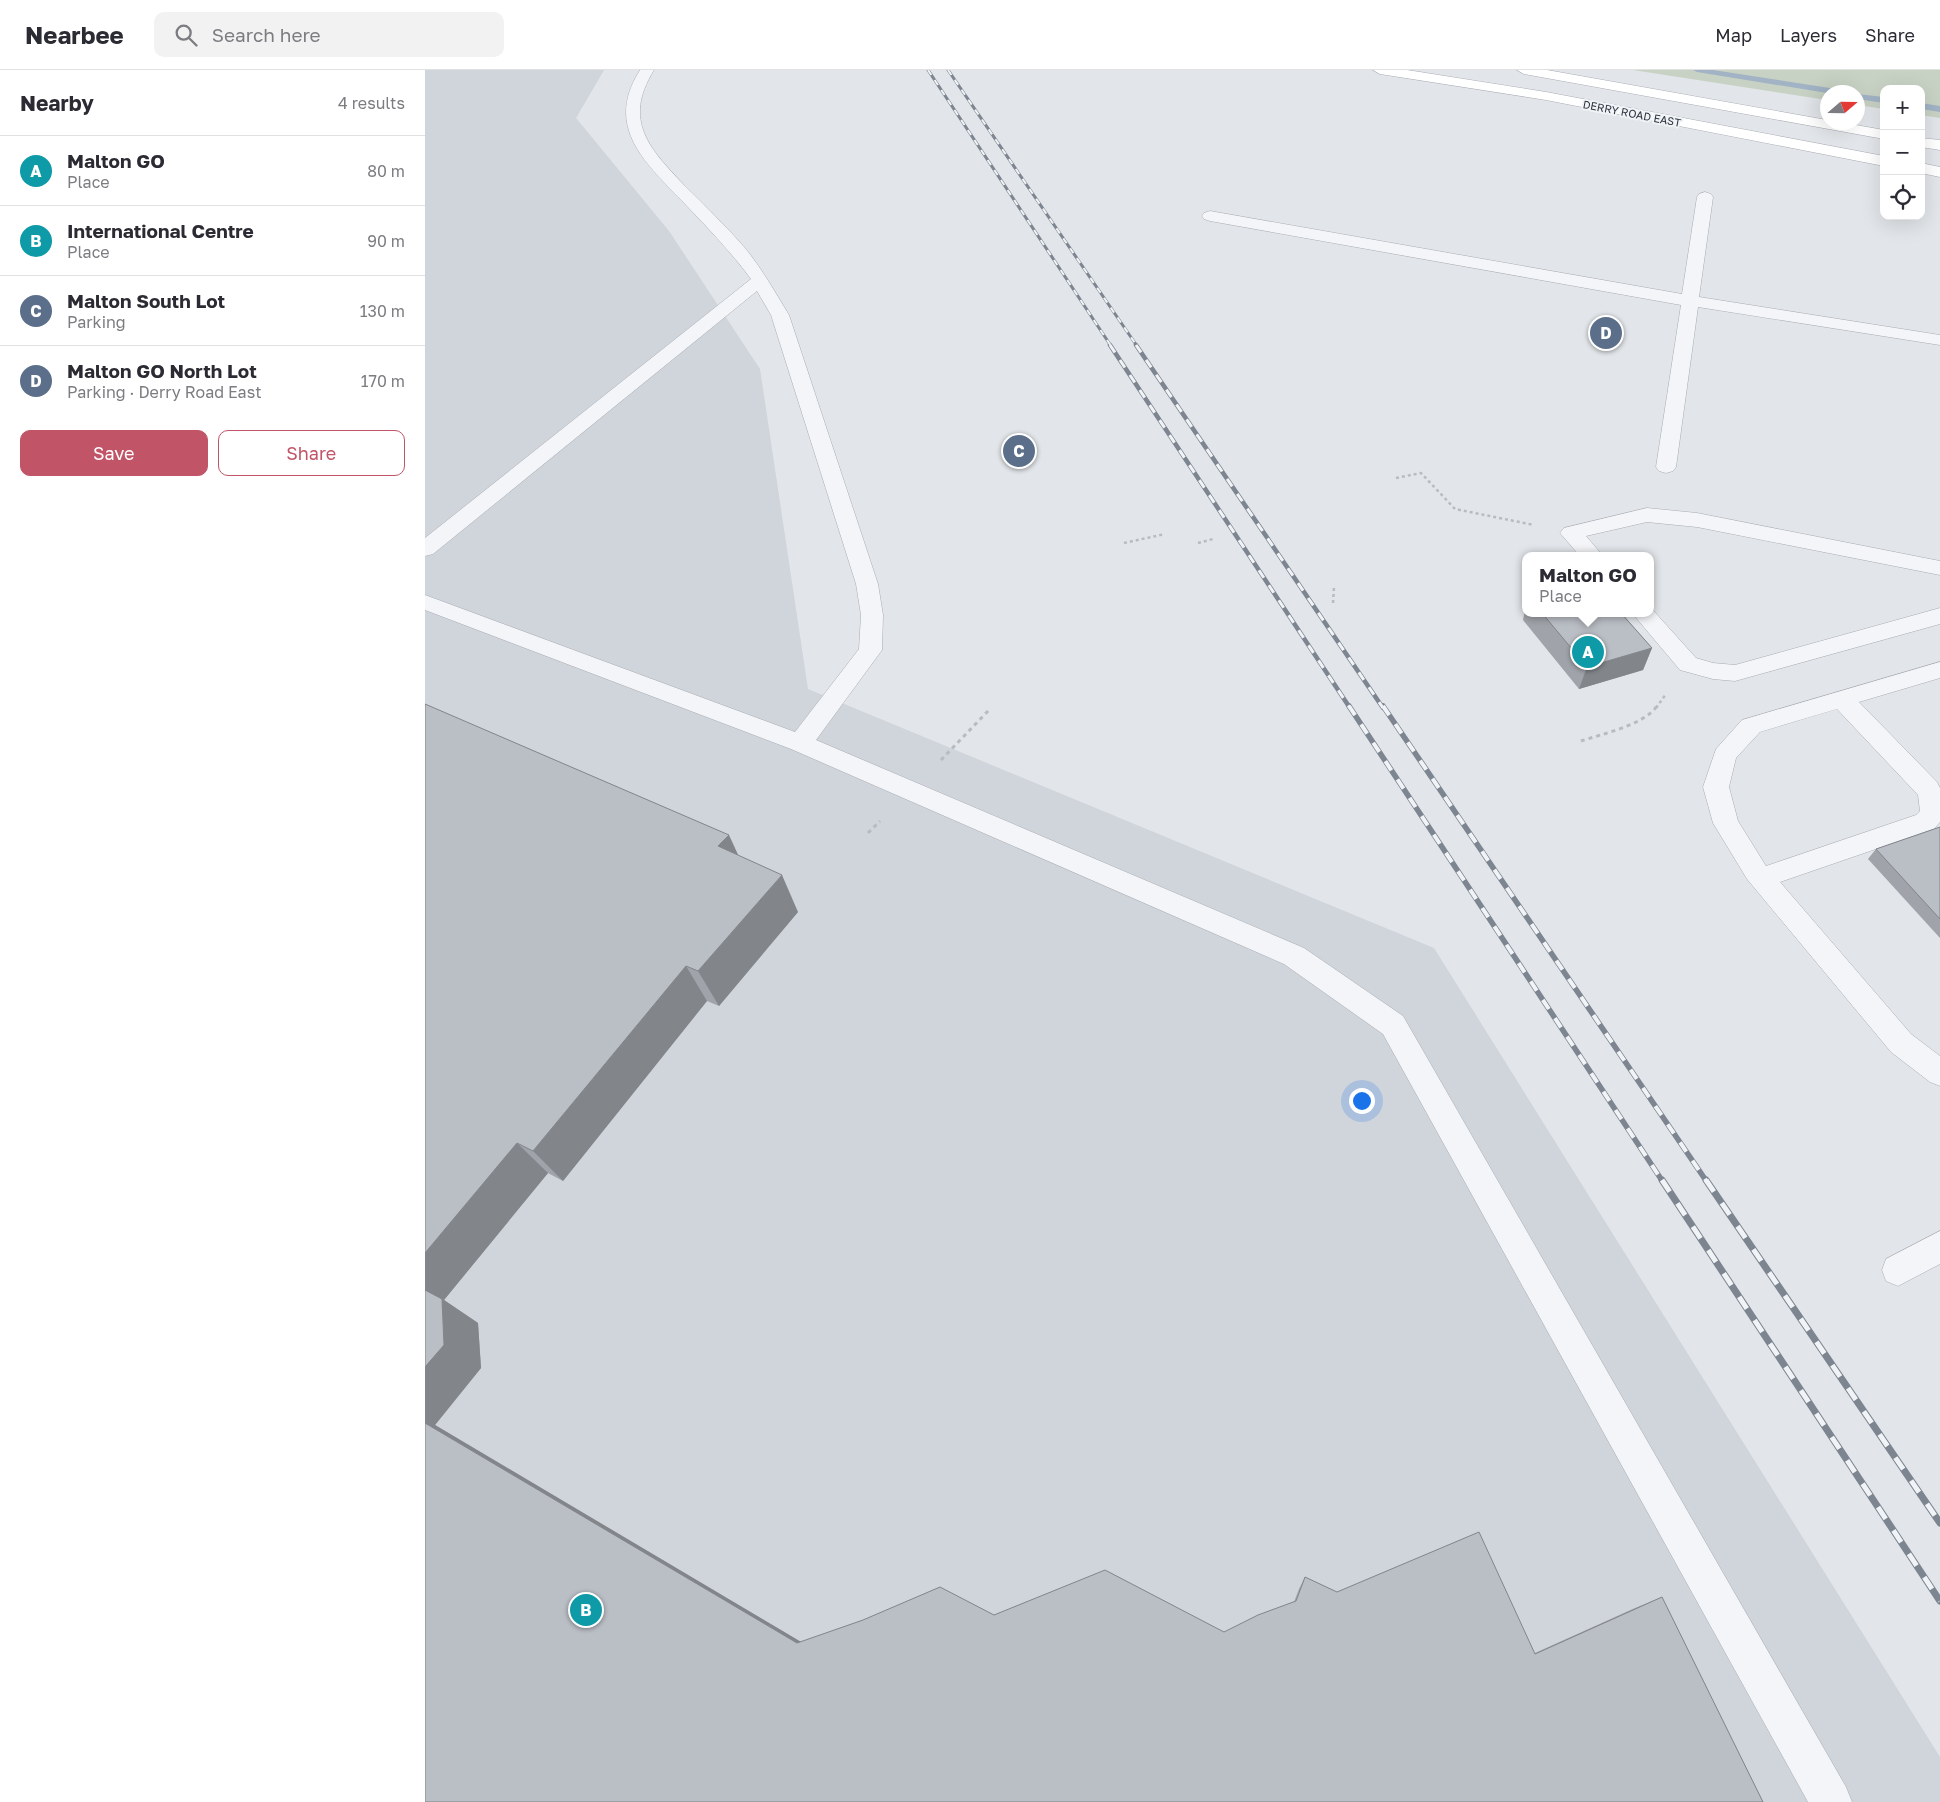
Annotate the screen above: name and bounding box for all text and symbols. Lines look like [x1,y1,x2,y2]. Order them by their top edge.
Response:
search box [154,12,504,57]
text: Nearbee [25,20,124,49]
icon: search [172,21,200,49]
text: Search here [212,23,321,46]
text: Map [1715,24,1752,46]
text: Layers [1780,24,1837,46]
text: Share [1865,24,1915,46]
north arrow [1820,85,1865,130]
map controls [1880,85,1925,220]
button: + [1880,85,1925,130]
text: Nearby [20,90,94,116]
text: 4 results [338,93,405,113]
street label: DERRY ROAD EAST [1582,97,1682,129]
button: − [1880,130,1925,175]
text: Malton GO [67,149,165,172]
text: A [30,161,42,181]
text: 80 m [367,161,405,181]
text: Place [67,172,110,192]
button: locate [1880,175,1925,220]
text: International Centre [67,219,254,242]
text: B [30,231,42,251]
text: 90 m [367,231,405,251]
text: Place [67,242,110,262]
text: Malton South Lot [67,289,225,312]
text: C [30,301,42,321]
text: 130 m [360,301,405,321]
text: Parking [67,312,126,332]
pin: D [1590,314,1622,352]
text: Malton GO North Lot [67,359,257,382]
text: D [30,371,42,391]
text: 170 m [361,371,405,391]
text: Parking · Derry Road East [67,382,262,402]
button: Save [20,430,208,476]
button: Share [218,430,405,476]
pin: C [1003,432,1035,470]
popup [1522,552,1654,617]
text: Malton GO [1539,563,1637,586]
text: Place [1539,586,1582,606]
pin: A [1572,633,1604,671]
your location [1349,1088,1375,1114]
pin: B [570,1591,602,1629]

